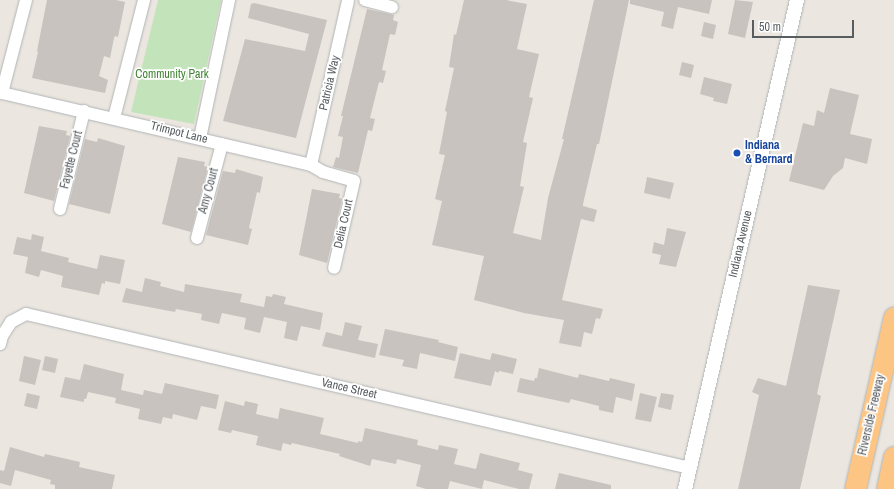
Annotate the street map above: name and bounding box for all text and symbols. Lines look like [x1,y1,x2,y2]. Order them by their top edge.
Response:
scale bar [754,12,856,38]
text: 50 m [759,19,781,35]
street label: Patricia Way [317,54,343,112]
park label: Community Park [135,68,209,82]
street label: Trimpot Lane [149,119,209,147]
street label: Fayette Court [58,130,86,190]
place label: Indiana & Bernard [745,139,793,167]
marker: Indiana & Bernard [732,148,742,158]
street label: Amy Court [196,167,222,215]
street label: Delia Court [331,198,357,250]
street label: Indiana Avenue [726,209,756,279]
street label: Riverside Freeway [856,373,888,457]
street label: Vance Street [320,376,378,402]

